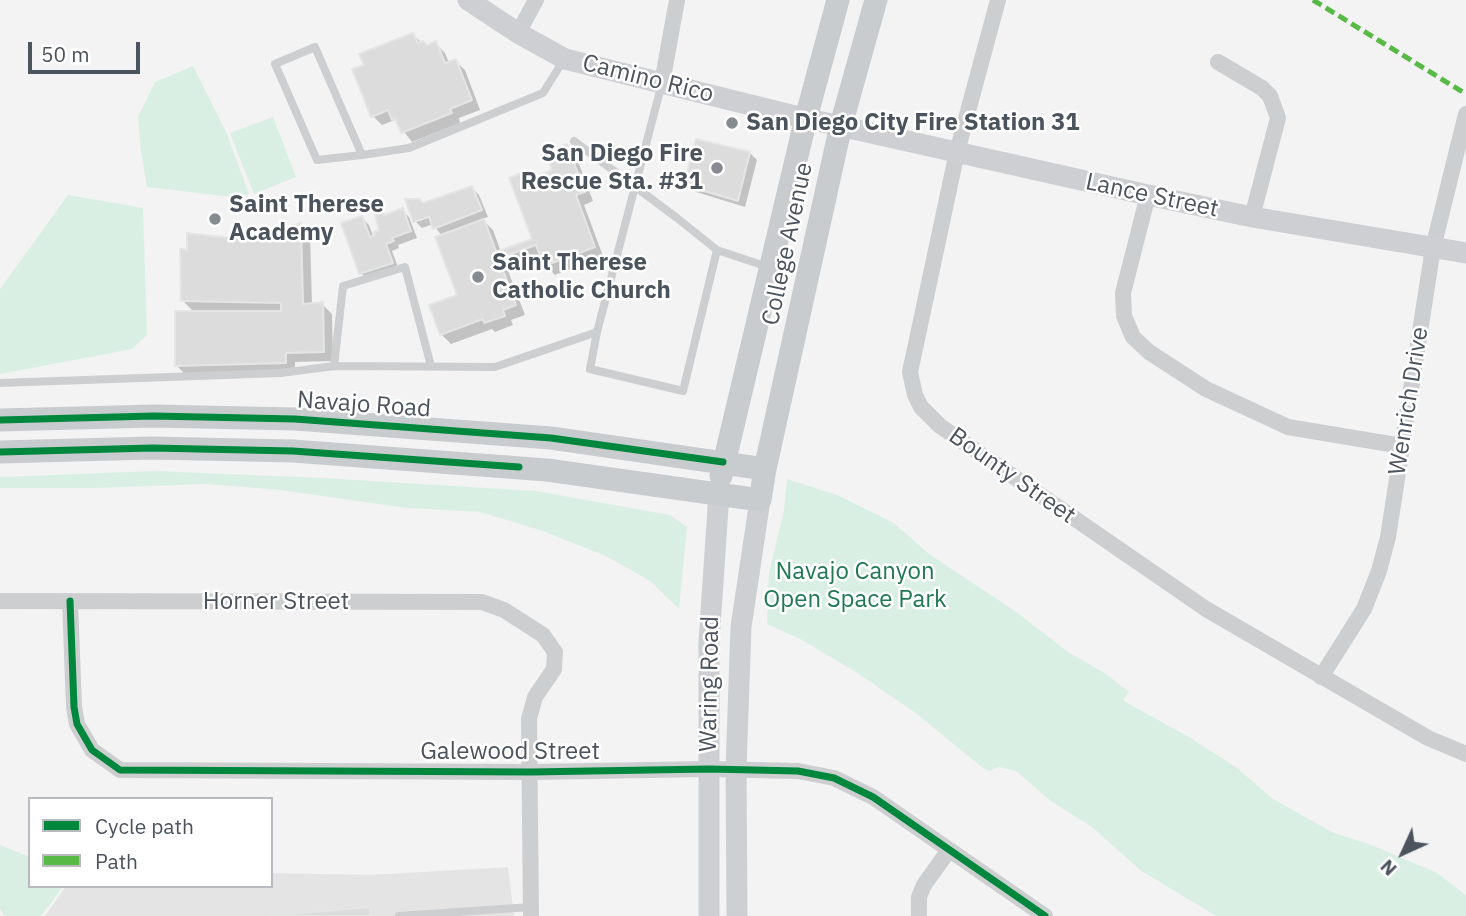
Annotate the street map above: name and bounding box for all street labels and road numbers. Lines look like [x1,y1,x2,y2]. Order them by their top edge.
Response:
street label: Camino Rico [579,49,717,109]
street label: College Avenue [757,160,819,328]
street label: Lance Street [1083,168,1221,224]
street label: Wenrich Drive [1383,325,1435,477]
street label: Navajo Road [296,386,432,424]
street label: Bounty Street [943,422,1081,530]
street label: Horner Street [203,588,349,616]
street label: Waring Road [694,616,726,752]
street label: Galewood Street [420,738,600,766]

